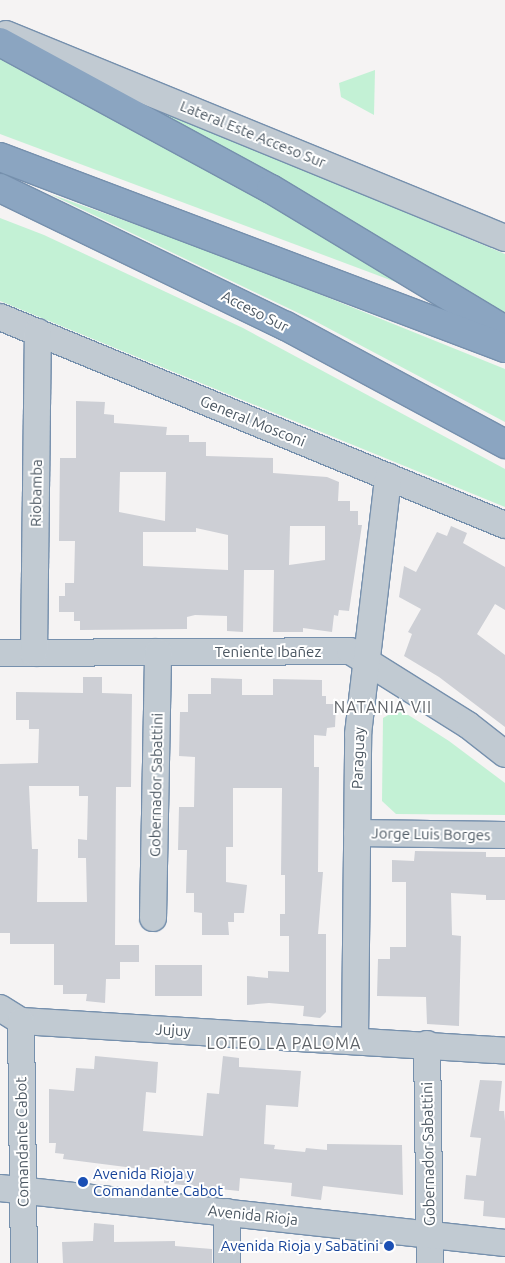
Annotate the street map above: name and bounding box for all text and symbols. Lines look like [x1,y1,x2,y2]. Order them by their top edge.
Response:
street label: Lateral Este Acceso Sur [178,97,328,171]
street label: Acceso Sur [219,286,291,336]
street label: General Mosconi [198,392,308,450]
street label: Riobamba [26,459,46,527]
street label: Teniente Ibañez [215,643,321,661]
district label: NATANIA VII [332,697,434,717]
street label: Gobernador Sabattini [146,713,166,857]
street label: Paraguay [348,727,368,789]
street label: Jorge Luis Borges [371,824,491,844]
street label: Jujuy [155,1020,191,1040]
district label: LOTEO LA PALOMA [205,1033,363,1053]
street label: Comandante Cabot [12,1077,32,1207]
street label: Gobernador Sabattini [418,1082,438,1226]
place label: Avenida Rioja y Comandante Cabot [93,1164,223,1199]
marker: Avenida Rioja y Comandante Cabot [77,1176,89,1188]
street label: Avenida Rioja [207,1201,299,1229]
place label: Avenida Rioja y Sabatini [221,1237,379,1255]
marker: Avenida Rioja y Sabatini [383,1240,395,1252]

